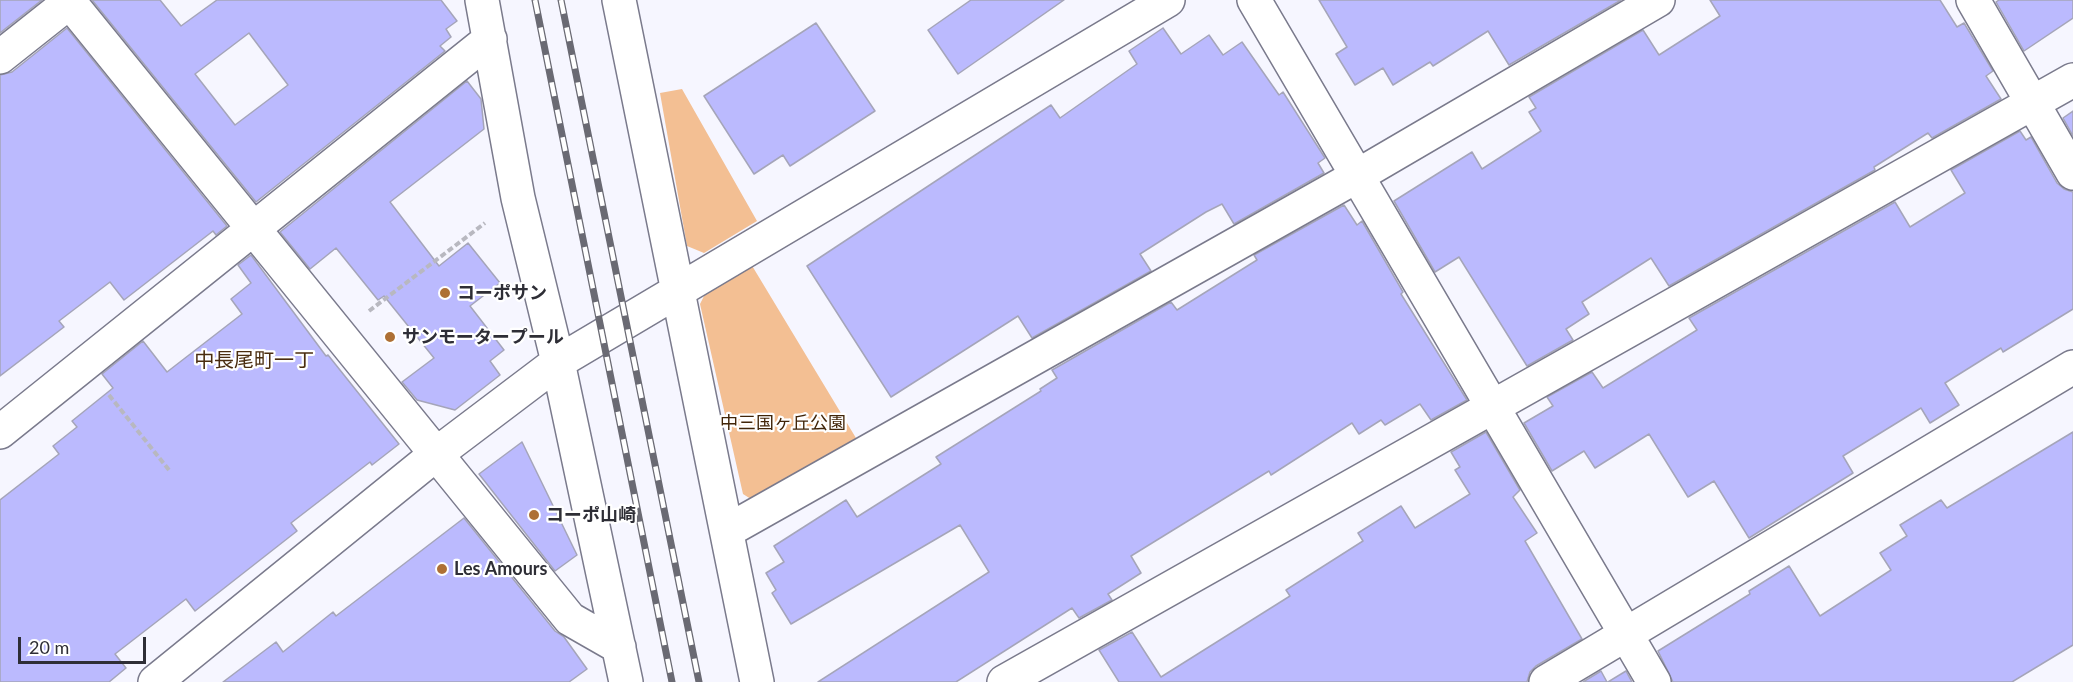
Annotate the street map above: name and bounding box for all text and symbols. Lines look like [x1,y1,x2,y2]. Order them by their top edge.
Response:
place label: コーポサン [457,282,547,304]
marker: コーポサン [438,286,452,300]
place label: サンモータープール [402,326,564,348]
marker: サンモータープール [383,330,397,344]
district label: 中長尾町一丁 [194,349,314,373]
park label: 中三国ヶ丘公園 [720,412,846,434]
place label: コーポ山崎 [546,504,636,526]
marker: コーポ山崎 [527,508,541,522]
place label: Les Amours [454,558,547,580]
marker: Les Amours [435,562,449,576]
scale bar [21,625,148,663]
text: 20 m [29,636,69,658]

